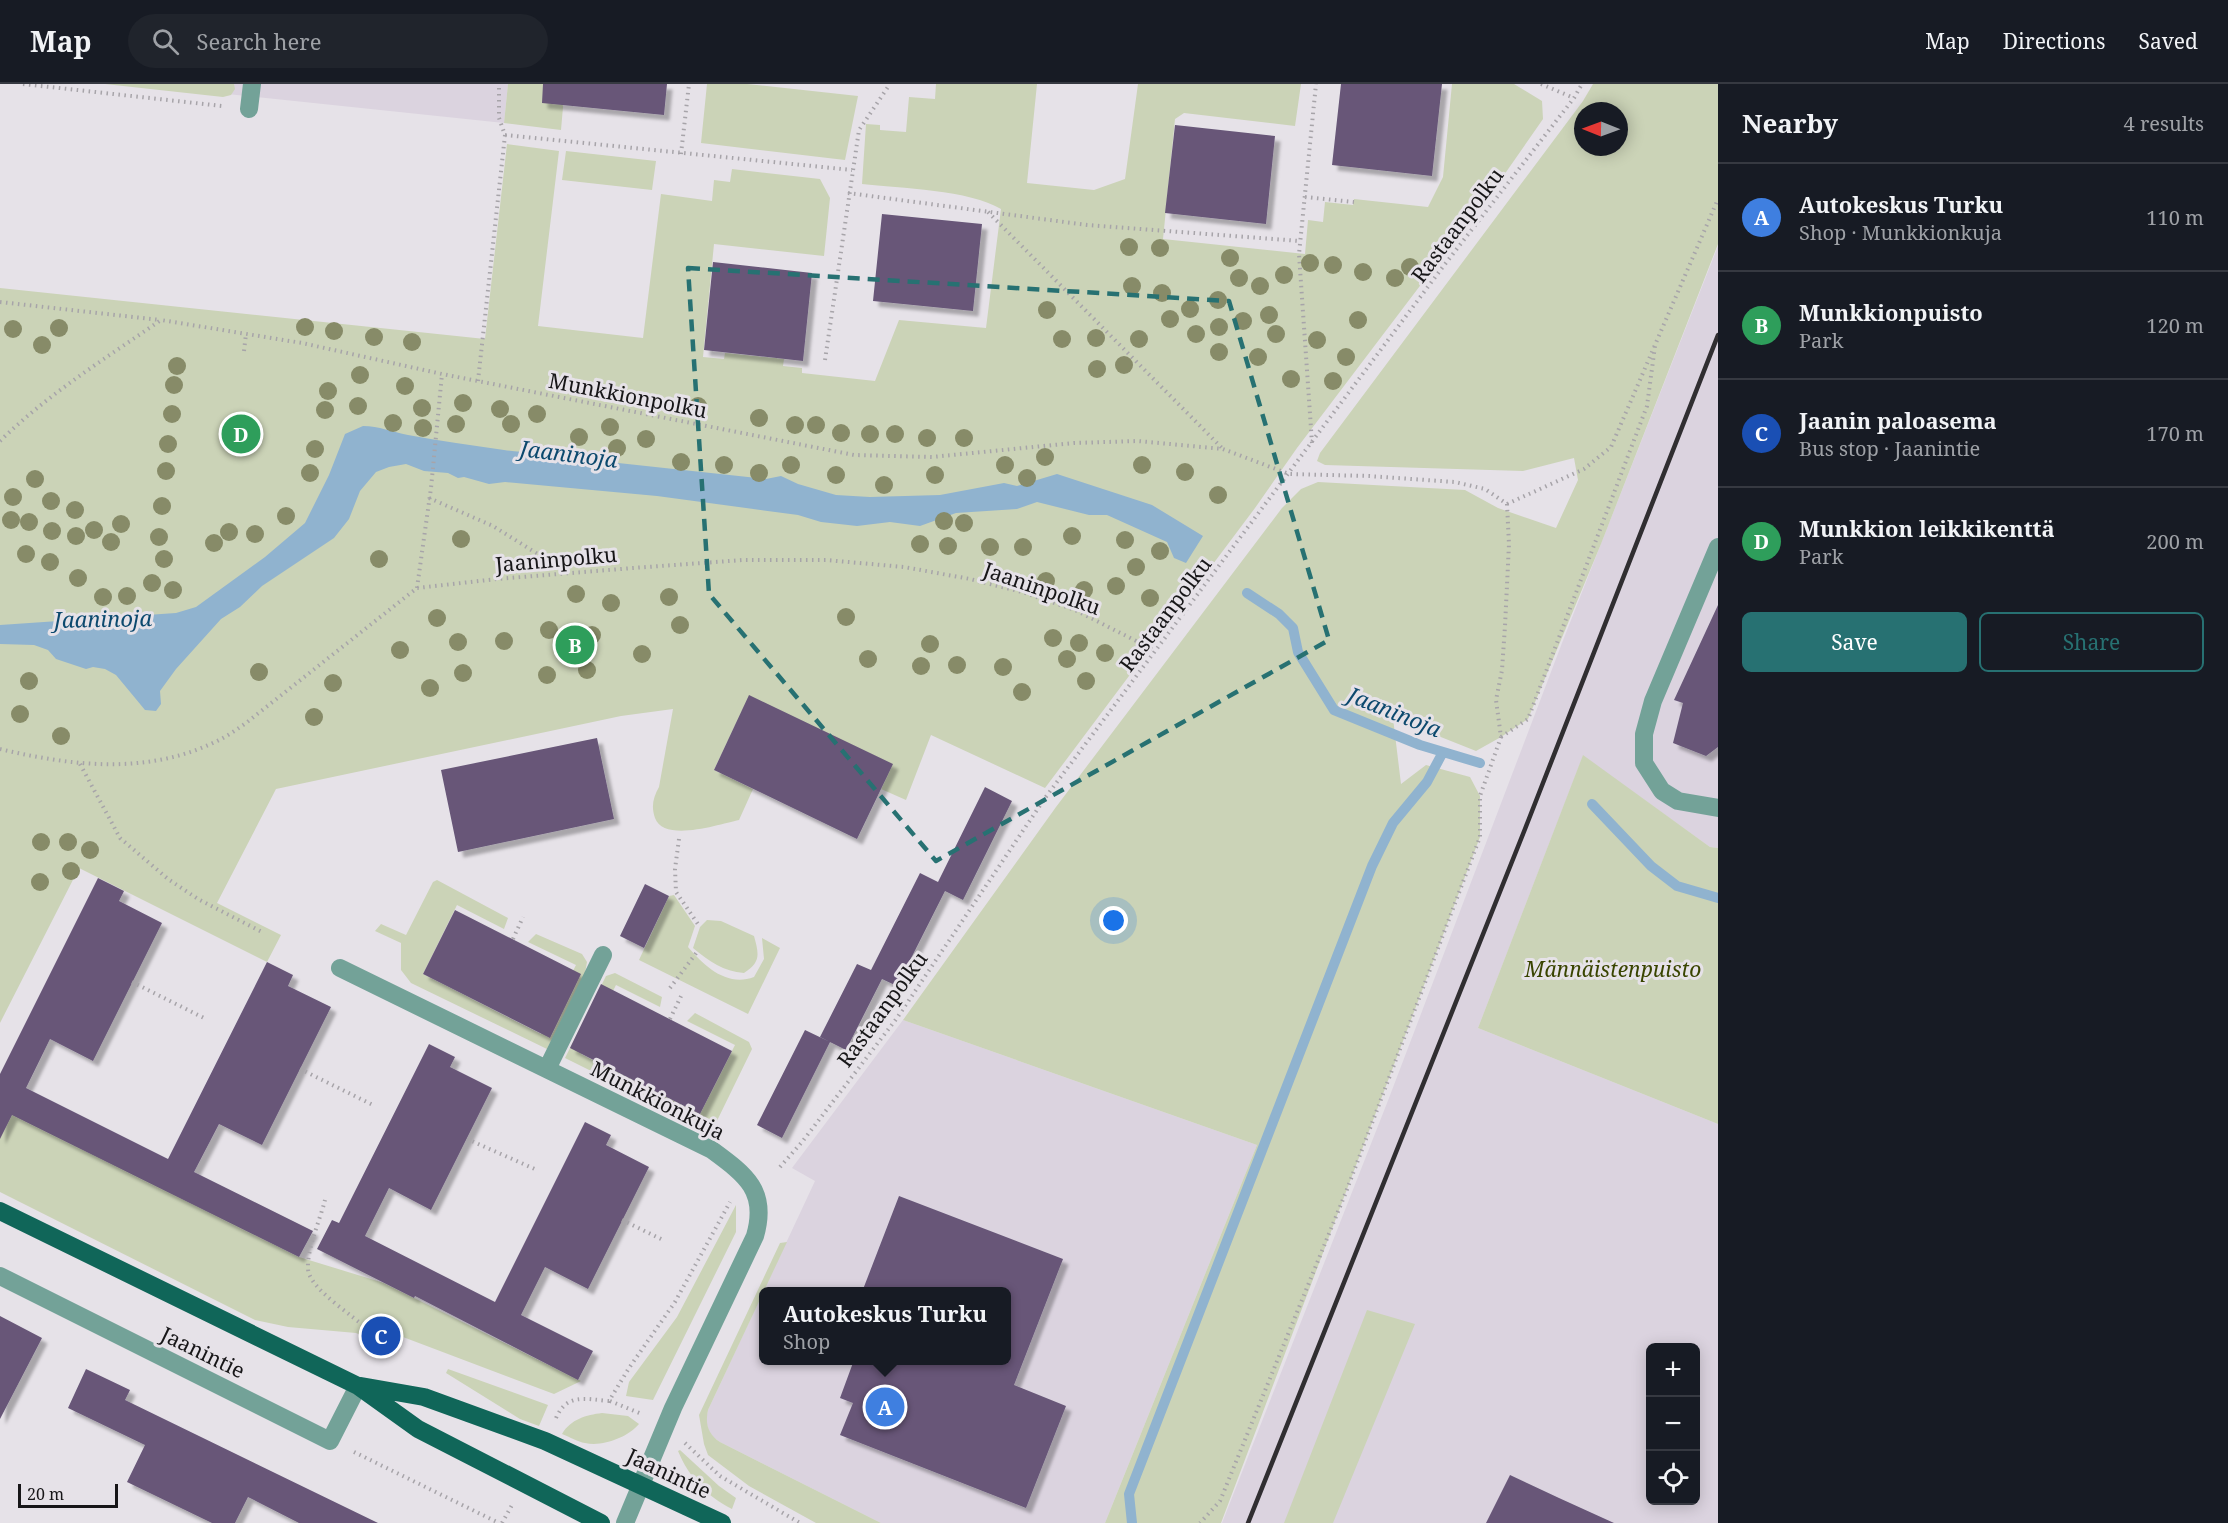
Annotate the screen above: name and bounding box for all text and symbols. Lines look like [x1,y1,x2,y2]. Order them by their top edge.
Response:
search box [128,14,548,68]
text: Map [30,22,92,60]
icon: search [149,25,182,58]
text: Search here [197,26,321,56]
text: Map [1925,27,1970,55]
text: Directions [2003,27,2105,55]
text: Saved [2138,27,2198,55]
north arrow [1574,102,1628,156]
text: Nearby [1742,105,1838,141]
text: 4 results [2124,110,2204,137]
street label: Rastaanpolku [1405,162,1509,288]
text: Autokeskus Turku [1799,189,2003,219]
text: A [1754,204,1769,231]
text: 110 m [2146,204,2204,231]
text: Shop · Munkkionkuja [1799,219,2002,246]
text: Munkkionpuisto [1799,297,1983,327]
text: B [1755,312,1768,339]
text: 120 m [2146,312,2204,339]
text: Park [1799,327,1843,354]
street label: Munkkionpolku [546,366,710,424]
text: Jaanin paloasema [1799,405,1997,435]
pin: D [222,412,260,456]
text: C [1755,420,1768,447]
text: 170 m [2146,420,2204,447]
water label: Jaaninoja [514,432,620,474]
text: Bus stop · Jaanintie [1799,435,1980,462]
text: Munkkion leikkikenttä [1799,513,2055,543]
text: D [1754,528,1769,555]
text: 200 m [2146,528,2204,555]
street label: Jaaninpolku [493,540,618,578]
text: Park [1799,543,1843,570]
street label: Rastaanpolku [1113,551,1217,677]
street label: Jaaninpolku [979,555,1104,621]
water label: Jaaninoja [50,602,153,634]
button: Save [1742,612,1967,672]
button: Share [1979,612,2204,672]
pin: B [556,622,594,668]
water label: Jaaninoja [1340,677,1446,743]
your location [1099,906,1128,935]
street label: Rastaanpolku [830,945,934,1073]
park label: Männäistenpuisto [1524,955,1701,983]
street label: Munkkionkuja [586,1054,730,1146]
popup [759,1287,1011,1365]
text: Autokeskus Turku [783,1298,987,1328]
pin: C [362,1314,400,1358]
street label: Jaanintie [155,1319,250,1384]
text: Shop [783,1328,830,1355]
map controls [1646,1343,1700,1505]
button: + [1646,1343,1700,1397]
pin: A [866,1384,904,1430]
button: − [1646,1397,1700,1451]
street label: Jaanintie [621,1441,716,1505]
button: locate [1646,1451,1700,1505]
scale bar [18,1481,118,1508]
text: 20 m [27,1483,64,1505]

